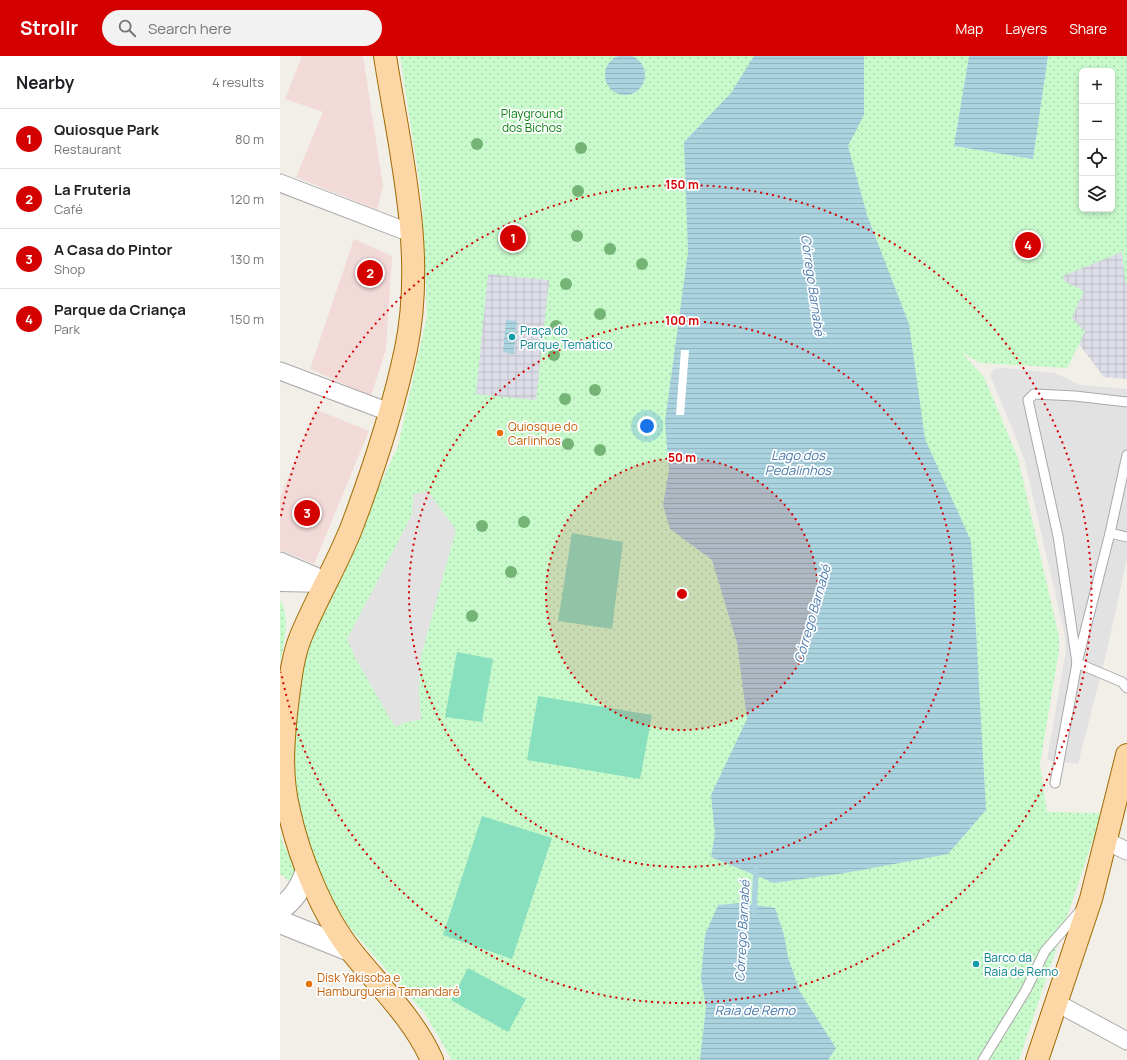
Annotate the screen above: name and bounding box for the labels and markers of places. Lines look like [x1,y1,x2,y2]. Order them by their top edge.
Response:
pin: 1 [500,223,526,253]
pin: 4 [1015,230,1041,260]
pin: 2 [357,258,383,288]
place label: Praça do Parque Tematico [520,322,613,353]
marker: Praça do Parque Tematico [507,332,517,342]
place label: Quiosque do Carlinhos [508,418,578,449]
marker: Quiosque do Carlinhos [495,428,505,438]
pin: 3 [294,498,320,528]
centre of rings [675,587,689,601]
place label: Barco da Raia de Remo [984,949,1058,980]
marker: Barco da Raia de Remo [971,959,981,969]
place label: Disk Yakisoba e Hamburgueria Tamandaré [317,969,460,1000]
marker: Disk Yakisoba e Hamburgueria Tamandaré [304,979,314,989]

